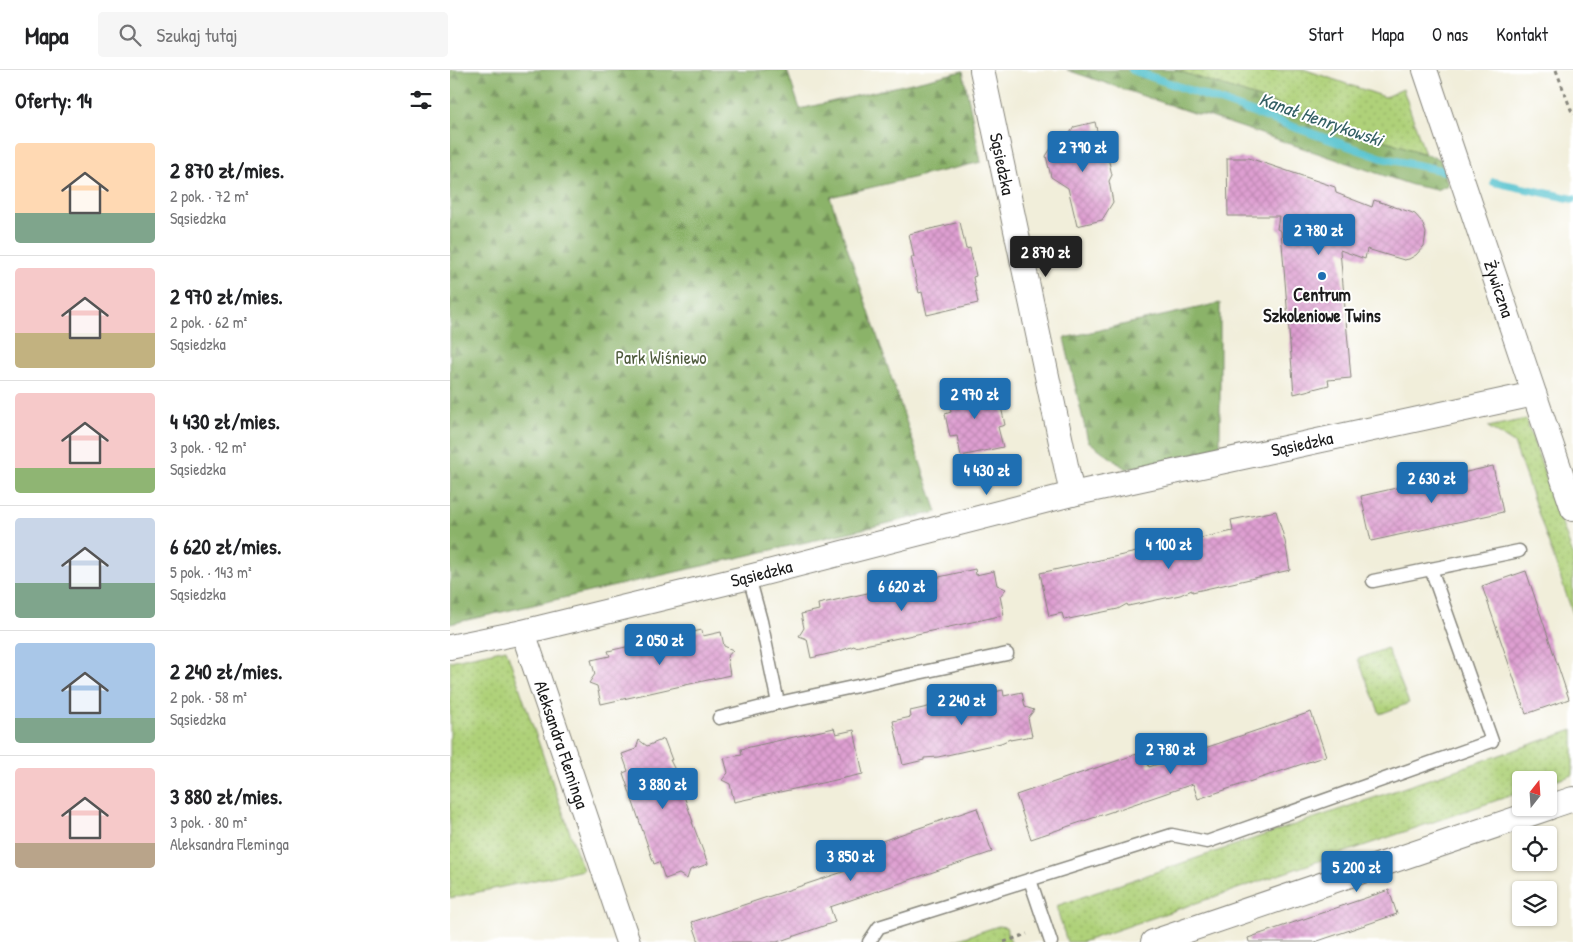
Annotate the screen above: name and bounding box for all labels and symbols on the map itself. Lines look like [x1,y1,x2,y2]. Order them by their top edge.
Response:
water label: Kanał Henrykowski [1256,86,1388,153]
street label: Sąsiedzka [984,131,1021,197]
pin: 2 790 zł [1031,131,1135,173]
pin: 2 780 zł [1267,214,1371,256]
pin: 2 870 zł [994,236,1098,278]
street label: Żywiczna [1478,257,1521,321]
marker: Centrum Szkoleniowe Twins [1316,270,1328,282]
place label: Centrum Szkoleniowe Twins [1263,282,1381,328]
park label: Park Wiśniewo [615,345,707,370]
pin: 2 970 zł [923,378,1027,420]
street label: Sąsiedzka [1269,425,1335,463]
pin: 4 430 zł [935,454,1039,496]
pin: 2 630 zł [1380,462,1484,504]
pin: 4 100 zł [1117,528,1221,570]
street label: Sąsiedzka [728,553,795,593]
pin: 6 620 zł [850,570,954,612]
pin: 2 050 zł [608,624,712,666]
street label: Aleksandra Fleminga [528,677,595,812]
pin: 2 240 zł [910,684,1014,726]
pin: 2 780 zł [1119,732,1223,775]
pin: 3 880 zł [611,768,715,810]
north arrow [1512,771,1558,816]
pin: 3 850 zł [799,840,903,882]
pin: 5 200 zł [1305,850,1409,893]

